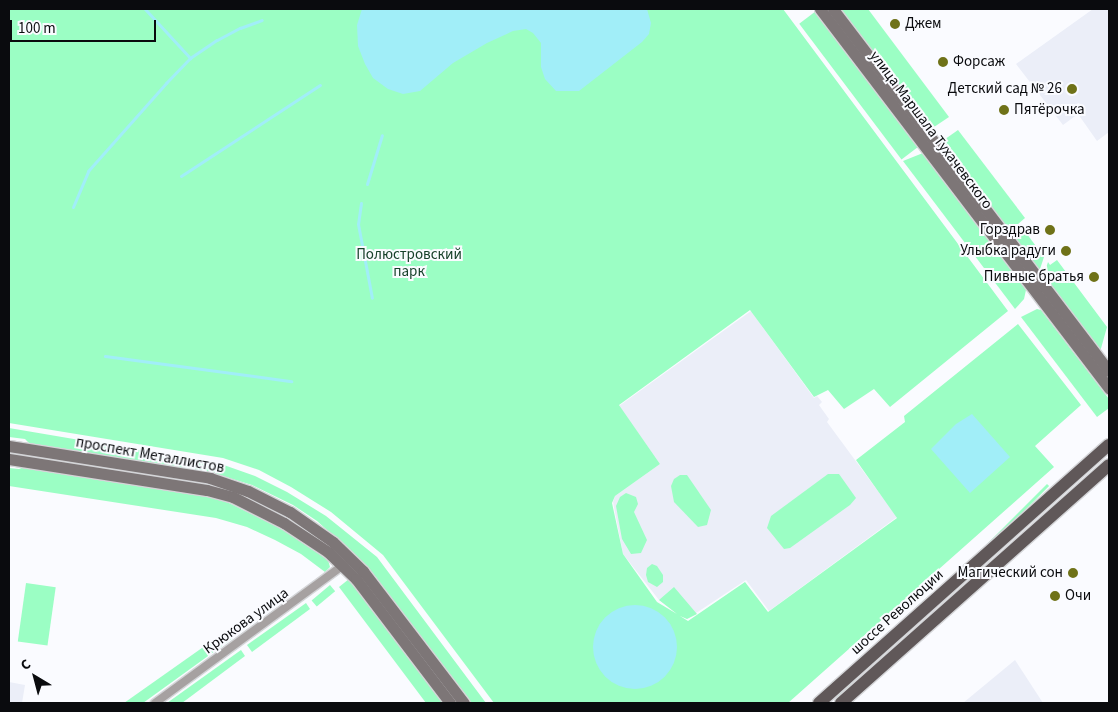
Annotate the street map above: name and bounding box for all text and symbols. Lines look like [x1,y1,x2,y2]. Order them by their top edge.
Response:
scale bar [12,10,159,42]
place label: Джем [905,15,942,33]
text: 100 m [18,18,56,39]
marker: Джем [889,18,901,30]
street label: улица Маршала Тухачевского [866,47,996,213]
place label: Форсаж [953,53,1005,71]
marker: Форсаж [937,56,949,68]
place label: Детский сад № 26 [948,80,1062,98]
marker: Детский сад № 26 [1066,83,1078,95]
place label: Пятёрочка [1014,101,1085,119]
marker: Пятёрочка [998,104,1010,116]
place label: Горздрав [980,221,1040,239]
marker: Горздрав [1044,224,1056,236]
place label: Улыбка радуги [960,242,1056,260]
park label: Полюстровский парк [356,245,462,280]
marker: Улыбка радуги [1060,245,1072,257]
place label: Пивные братья [984,268,1084,286]
marker: Пивные братья [1088,271,1100,283]
street label: проспект Металлистов [74,433,226,477]
place label: Магический сон [957,564,1063,582]
street label: шоссе Революции [847,566,947,658]
marker: Магический сон [1067,567,1079,579]
street label: Крюкова улица [200,584,292,658]
place label: Очи [1065,587,1091,605]
marker: Очи [1049,590,1061,602]
north arrow [10,652,60,702]
text: С [17,655,35,675]

